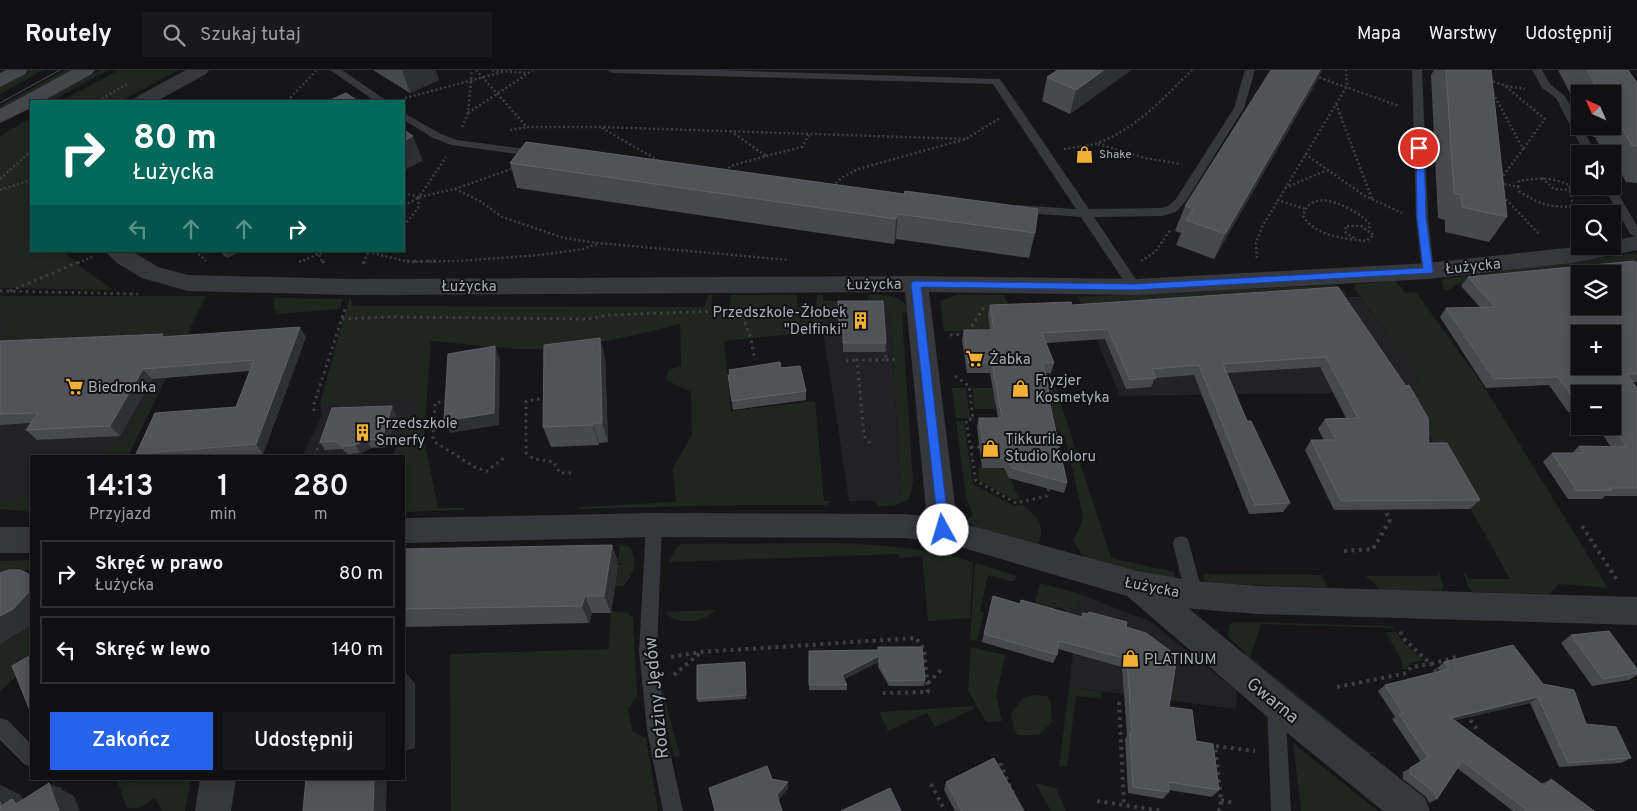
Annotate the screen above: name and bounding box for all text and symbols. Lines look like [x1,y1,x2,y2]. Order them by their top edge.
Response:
search box [142,12,492,57]
text: Routely [25,20,112,50]
icon: search [160,21,188,49]
text: Szukaj tutaj [200,23,301,47]
text: Mapa [1357,23,1401,46]
text: Warstwy [1429,23,1497,46]
text: Udostępnij [1525,23,1612,46]
north arrow [1571,85,1621,135]
map controls [1571,85,1621,435]
text: 80 m [133,117,217,161]
icon: right [50,120,115,185]
pin [1398,127,1440,169]
icon: arrive [1405,134,1433,162]
shop icon: Shake [1075,144,1095,164]
button: sound [1571,145,1621,195]
place label: Shake [1099,147,1132,163]
text: Łużycka [133,160,214,187]
button: search [1571,205,1621,255]
icon: left [124,215,152,243]
icon: ahead [177,215,205,243]
icon: ahead [230,215,258,243]
icon: right [283,215,311,243]
street label: Łużycka [1445,255,1502,280]
button: layers [1571,265,1621,315]
street label: Łużycka [846,276,902,295]
street label: Łużycka [441,278,497,297]
place label: Przedszkole-Żłobek "Delfinki" [712,303,847,340]
building icon: Przedszkole-Żłobek "Delfinki" [851,311,871,331]
button: + [1571,325,1621,375]
supermarket icon: Żabka [965,349,985,369]
place label: Żabka [989,350,1031,370]
place label: Fryzjer Kosmetyka [1035,372,1109,408]
supermarket icon: Biedronka [64,377,84,397]
place label: Biedronka [88,379,156,398]
shop icon: Fryzjer Kosmetyka [1011,379,1031,399]
button: − [1571,385,1621,435]
place label: Przedszkole Smerfy [376,415,458,451]
building icon: Przedszkole Smerfy [352,422,372,442]
place label: Tikkurila Studio Koloru [1005,431,1096,467]
shop icon: Tikkurila Studio Koloru [981,438,1001,458]
text: 14:13 [86,469,154,506]
text: 1 [217,469,229,506]
text: 280 [293,469,349,506]
position arrow [916,503,968,555]
text: Przyjazd [89,505,151,525]
text: min [210,505,236,525]
text: m [314,505,328,525]
text: Skręć w prawo [95,552,223,576]
icon: right [52,560,80,588]
text: 80 m [339,562,383,586]
street label: Łużycka [1123,574,1181,603]
text: Łużycka [95,576,154,596]
icon: left [52,636,80,664]
street label: Rodziny Jędów [640,636,675,760]
text: Skręć w lewo [95,638,210,662]
text: 140 m [332,638,383,662]
shop icon: PLATINUM [1120,649,1140,669]
place label: PLATINUM [1144,651,1216,670]
street label: Gwarna [1241,673,1303,729]
button: Zakończ [50,712,213,770]
button: Udostępnij [223,712,385,770]

